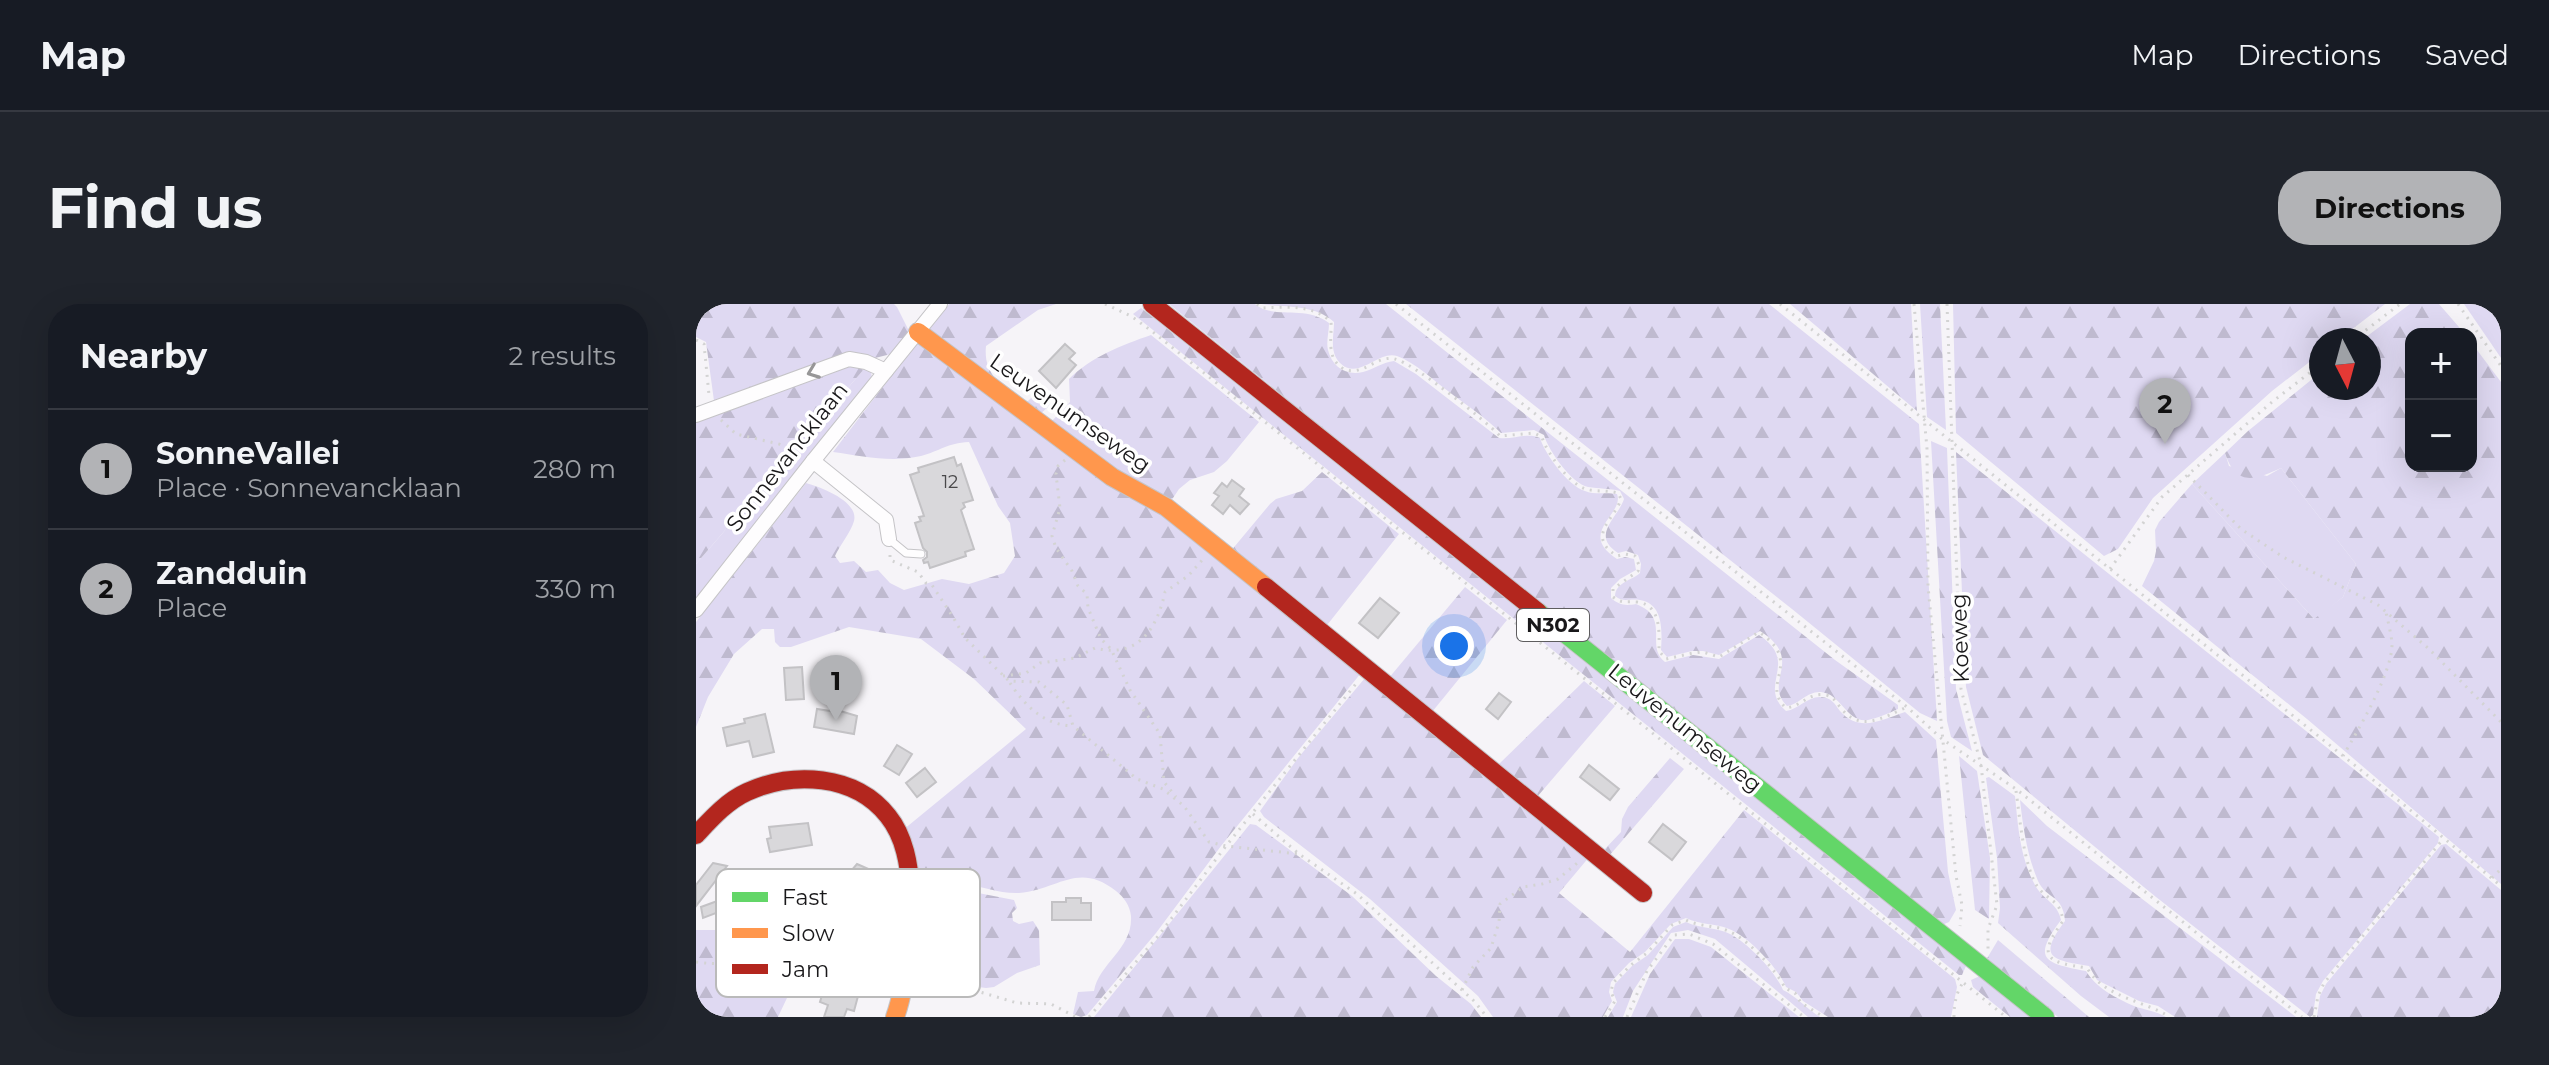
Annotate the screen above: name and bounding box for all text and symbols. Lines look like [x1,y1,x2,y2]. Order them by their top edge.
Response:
text: Map [40,32,126,79]
text: Map [2131,38,2193,72]
text: Directions [2237,38,2381,72]
text: Saved [2425,38,2509,72]
button: Directions [2278,171,2501,245]
text: Find us [48,174,262,242]
north arrow [2309,328,2381,400]
map controls [2405,328,2477,472]
button: + [2405,328,2477,400]
text: Nearby [80,335,207,377]
text: 2 results [508,340,616,372]
street label: Leuvenumseweg [984,347,1156,479]
one-way arrow [807,362,821,379]
street label: Sonnevancklaan [720,377,854,537]
pin: 2 [2139,378,2191,444]
button: − [2405,400,2477,472]
text: SonneVallei [156,435,340,472]
text: 1 [101,453,111,485]
text: 280 m [533,453,616,485]
house number: 12 [942,471,958,493]
text: Place · Sonnevancklaan [156,472,462,504]
text: Zandduin [156,555,307,592]
text: 2 [98,573,114,605]
text: 330 m [535,573,616,605]
text: Place [156,592,227,624]
street label: Koeweg [1945,593,1975,683]
road number: N302 [1517,609,1589,641]
your location [1434,626,1474,666]
pin: 1 [810,655,862,721]
street label: Leuvenumseweg [1603,658,1767,798]
legend [716,869,980,997]
text: Fast [782,884,828,911]
text: Slow [782,920,835,947]
text: Jam [781,956,829,983]

